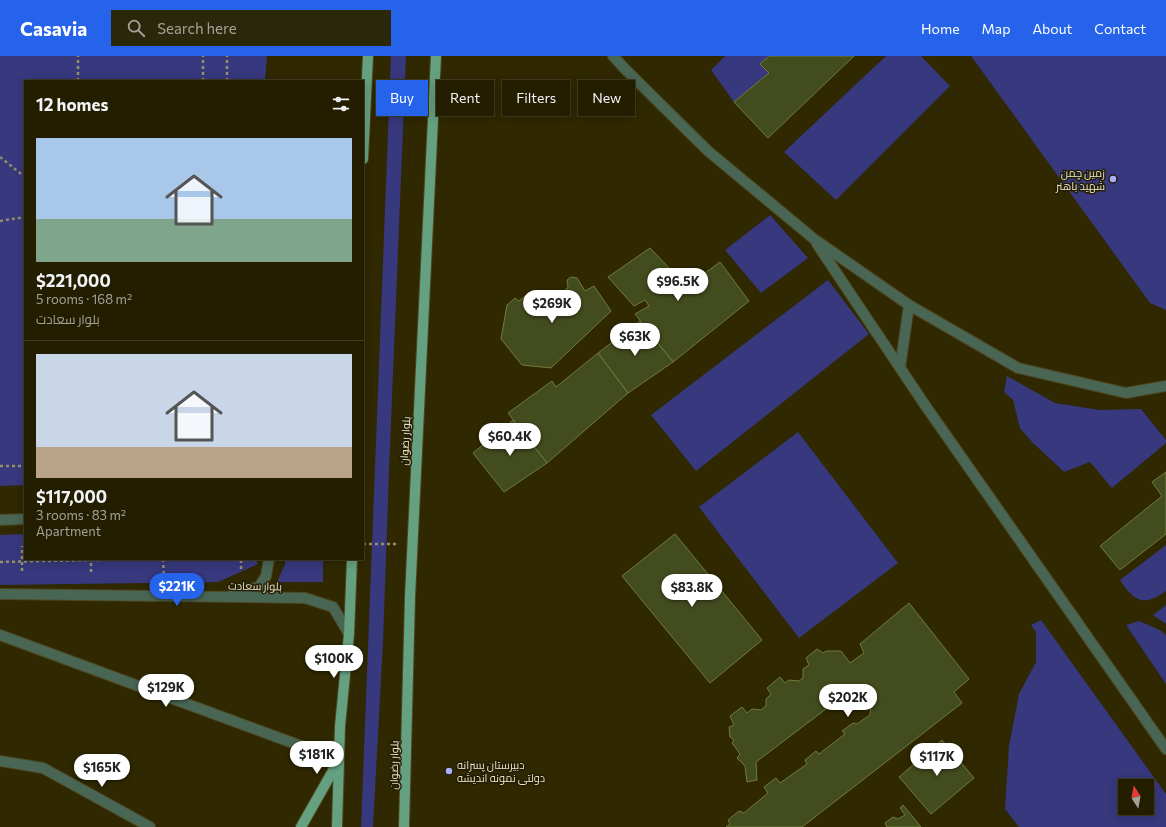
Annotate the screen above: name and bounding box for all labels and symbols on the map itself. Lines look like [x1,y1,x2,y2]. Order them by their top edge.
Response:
place label: زمین چمن شهید باهنر [1055,166,1105,193]
marker: زمین چمن شهید باهنر [1108,174,1118,184]
pin: $96.5K [645,268,711,302]
pin: $269K [524,290,580,324]
pin: $63K [611,323,659,357]
street label: بلوار رضوان [397,416,413,466]
pin: $60.4K [477,423,543,457]
pin: $221K [149,573,205,607]
pin: $83.8K [659,574,725,608]
street label: بلوار سعادت [228,579,282,593]
pin: $100K [306,645,362,679]
pin: $129K [138,674,194,708]
pin: $202K [820,684,876,718]
street label: بلوار رضوان [387,740,401,790]
pin: $181K [289,741,345,775]
pin: $117K [909,743,965,777]
pin: $165K [74,754,130,788]
place label: دبیرستان پسرانه دولتی نمونه اندیشه [457,758,545,785]
marker: دبیرستان پسرانه دولتی نمونه اندیشه [444,766,454,776]
north arrow [1118,779,1154,815]

